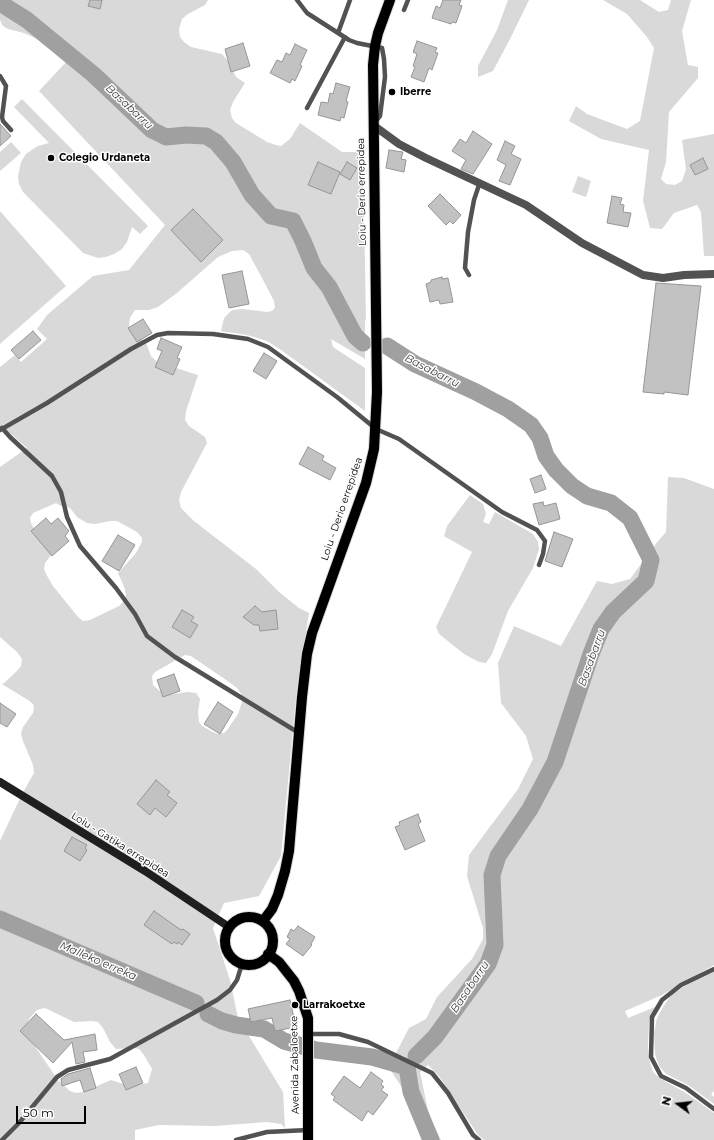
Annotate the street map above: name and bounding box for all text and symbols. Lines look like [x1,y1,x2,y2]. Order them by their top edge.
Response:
water label: Basabarru [103,82,155,132]
place label: Iberre [400,86,431,98]
marker: Iberre [387,87,397,97]
street label: Loiu - Derio errepidea [355,138,369,246]
place label: Colegio Urdaneta [59,152,150,164]
marker: Colegio Urdaneta [46,153,56,163]
water label: Basabarru [402,352,462,390]
street label: Loiu - Derio errepidea [319,456,365,562]
water label: Basabarru [576,628,608,688]
street label: Loiu - Gatika errepidea [69,810,171,880]
water label: Malleko erreka [58,939,138,983]
water label: Basabarru [448,959,492,1015]
place label: Larrakoetxe [303,999,365,1011]
marker: Larrakoetxe [290,1000,300,1010]
street label: Avenida Zabaloetxe [288,1016,302,1114]
north arrow [658,1084,698,1124]
text: N [658,1095,674,1107]
scale bar [18,1098,88,1124]
text: 50 m [23,1105,54,1120]

